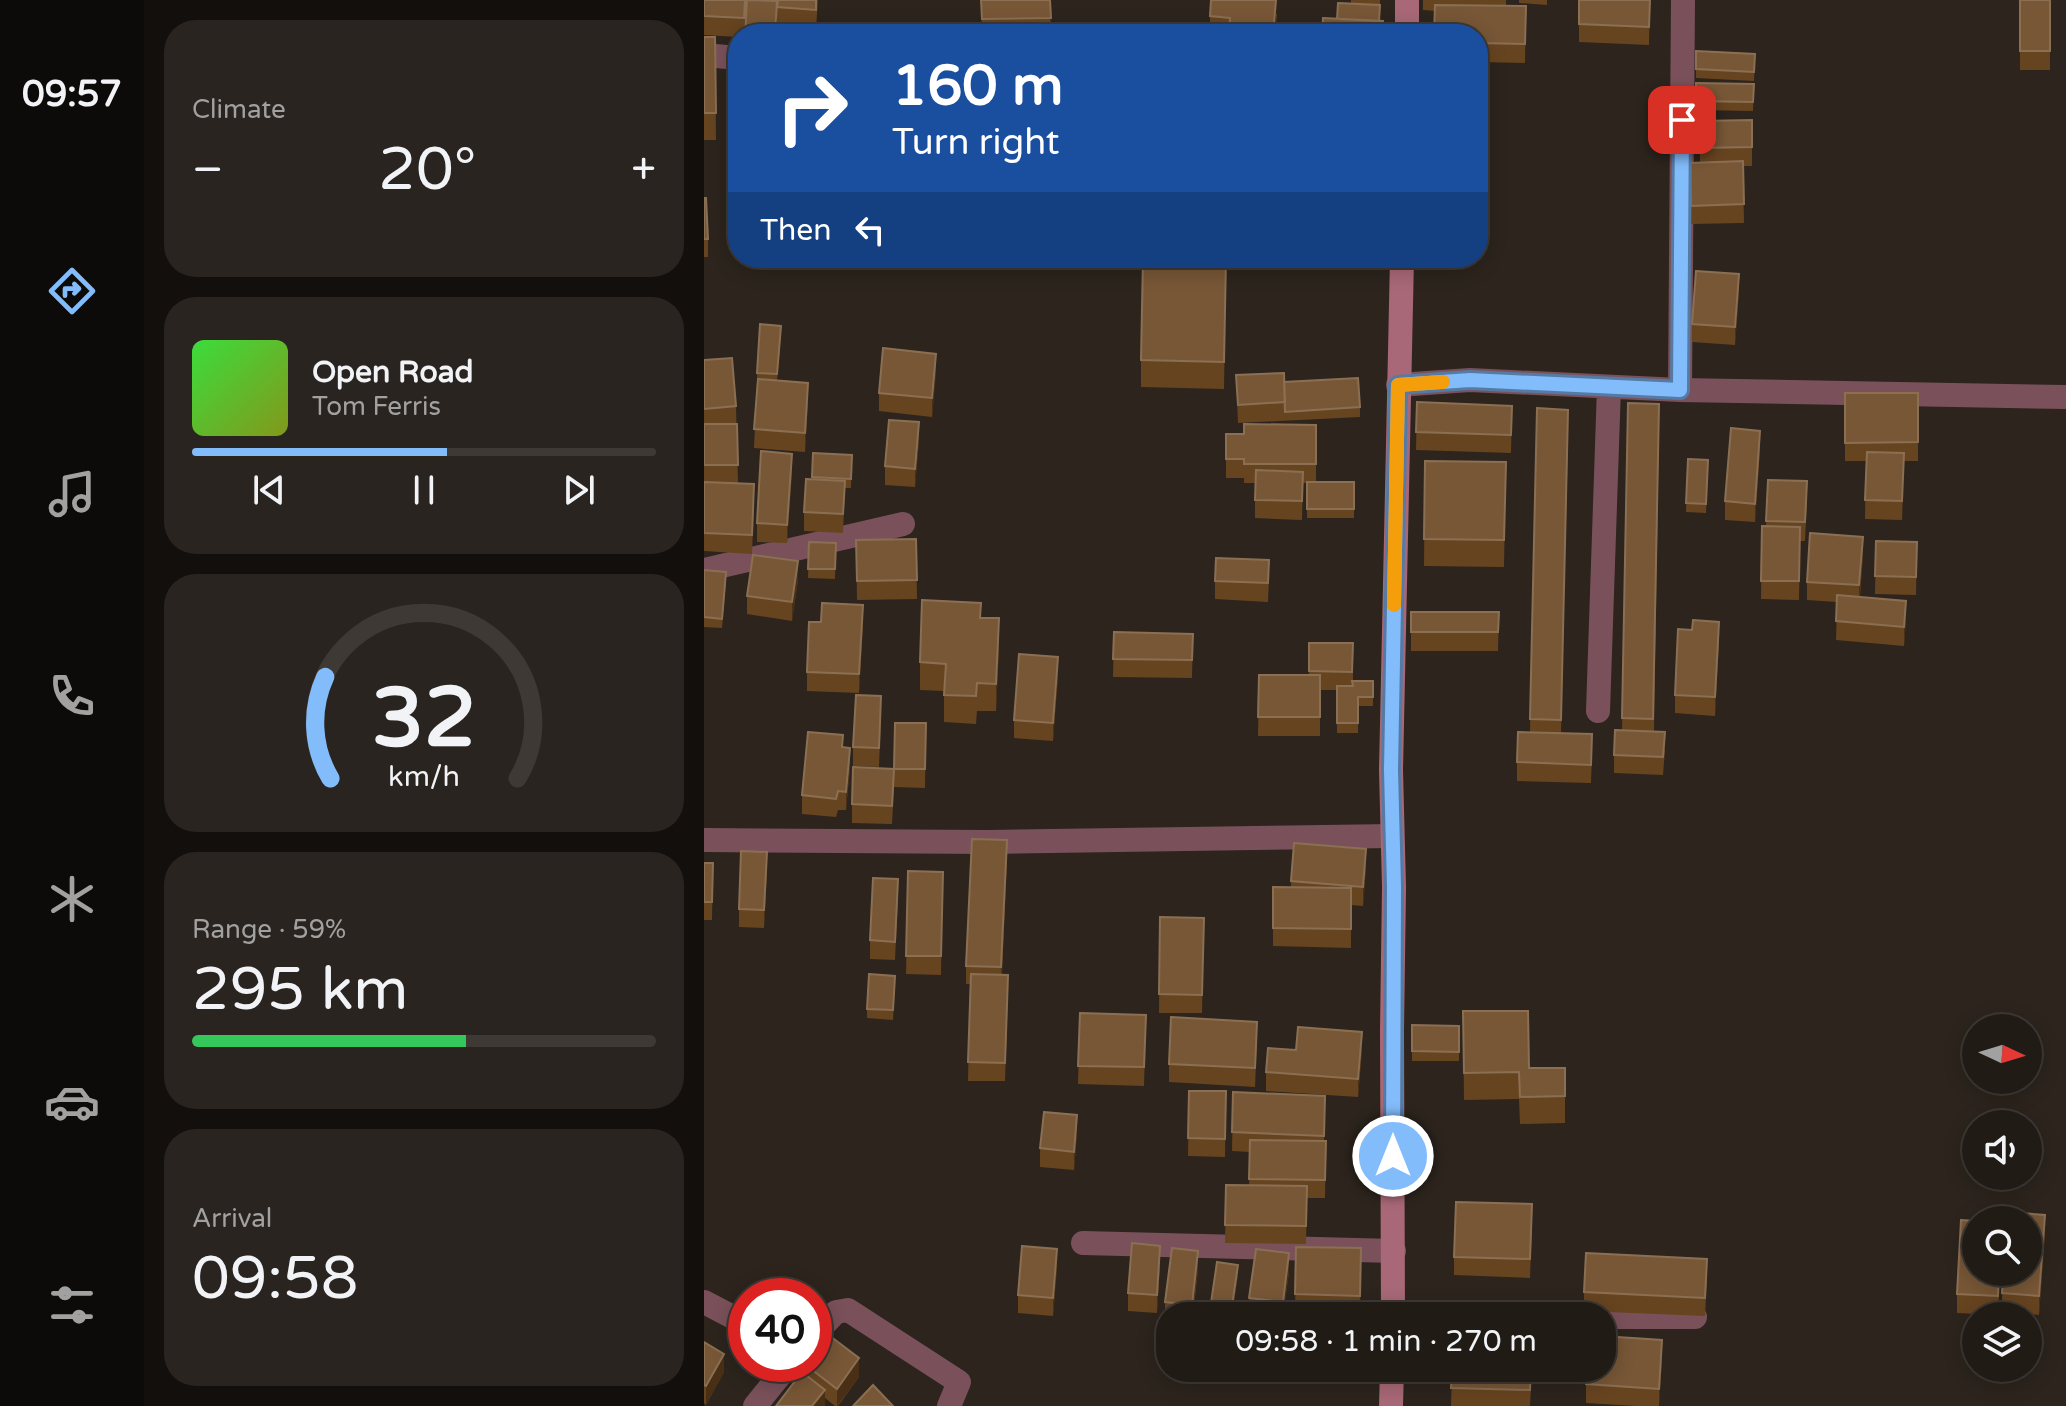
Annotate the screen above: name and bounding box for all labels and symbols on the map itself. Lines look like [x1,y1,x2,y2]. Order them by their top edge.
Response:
pin [1648,86,1716,154]
north arrow [1962,1014,2042,1094]
position arrow [1351,1114,1435,1198]
speed limit sign: 40 [728,1278,832,1382]

